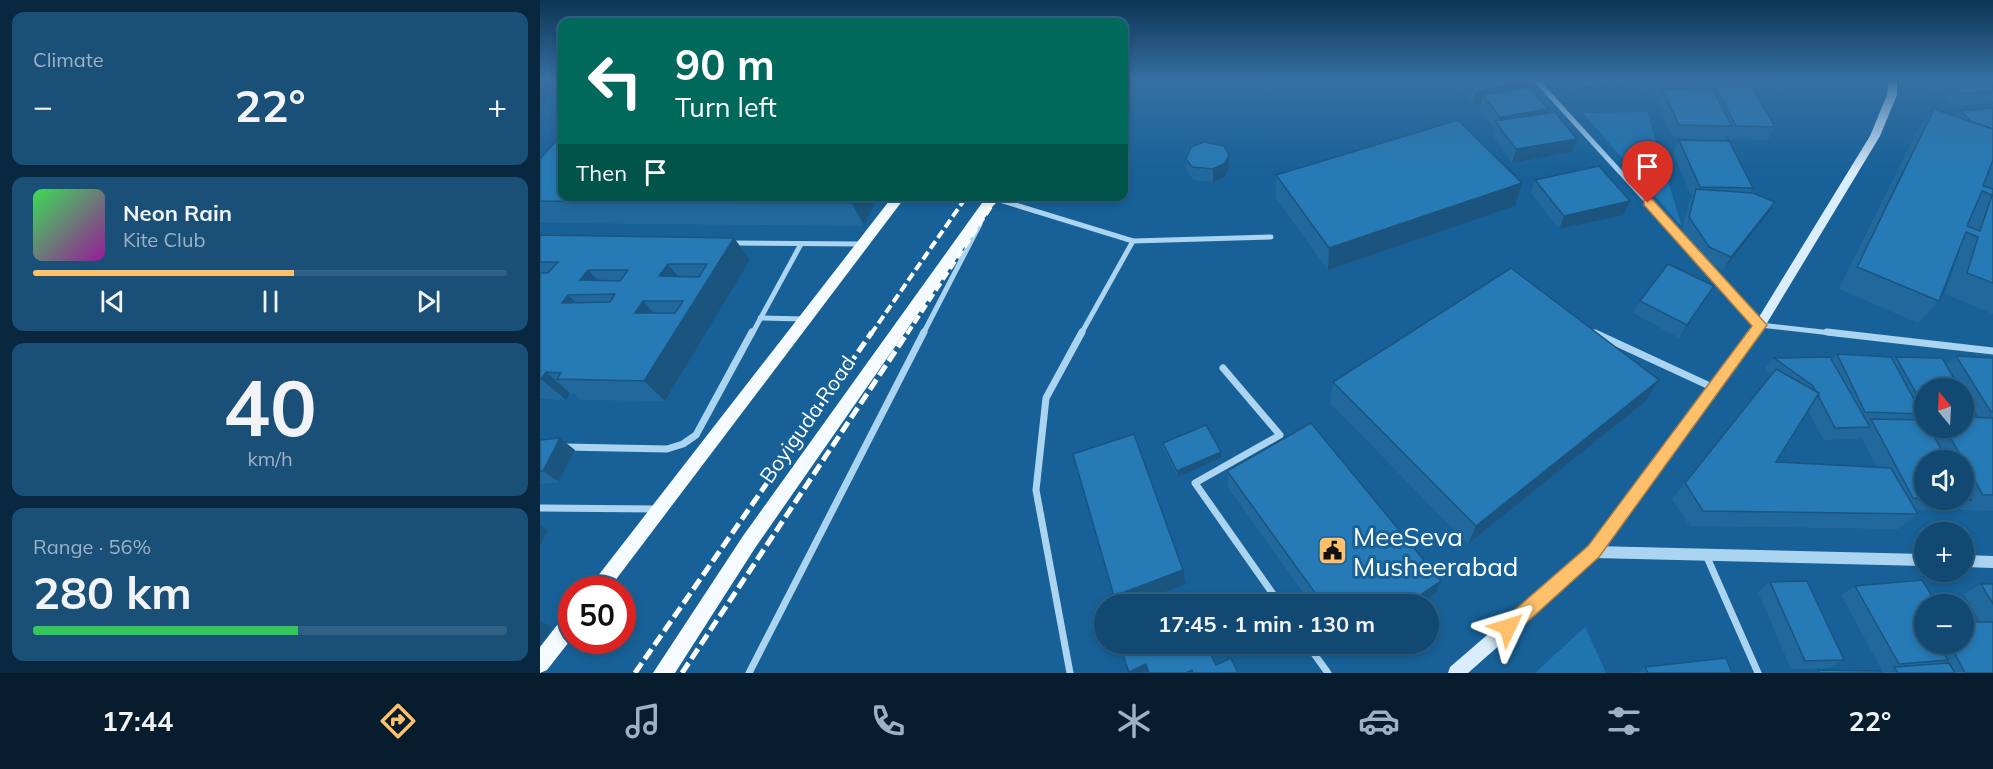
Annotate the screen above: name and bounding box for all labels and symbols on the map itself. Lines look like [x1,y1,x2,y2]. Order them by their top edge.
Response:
pin [1622,141,1673,203]
street label: Boyiguda Road [754,350,860,488]
north arrow [1914,378,1974,438]
place label: MeeSeva Musheerabad [1353,520,1518,583]
public building icon: MeeSeva Musheerabad [1316,535,1348,567]
speed limit sign: 50 [558,576,636,654]
position arrow [1476,595,1540,659]

